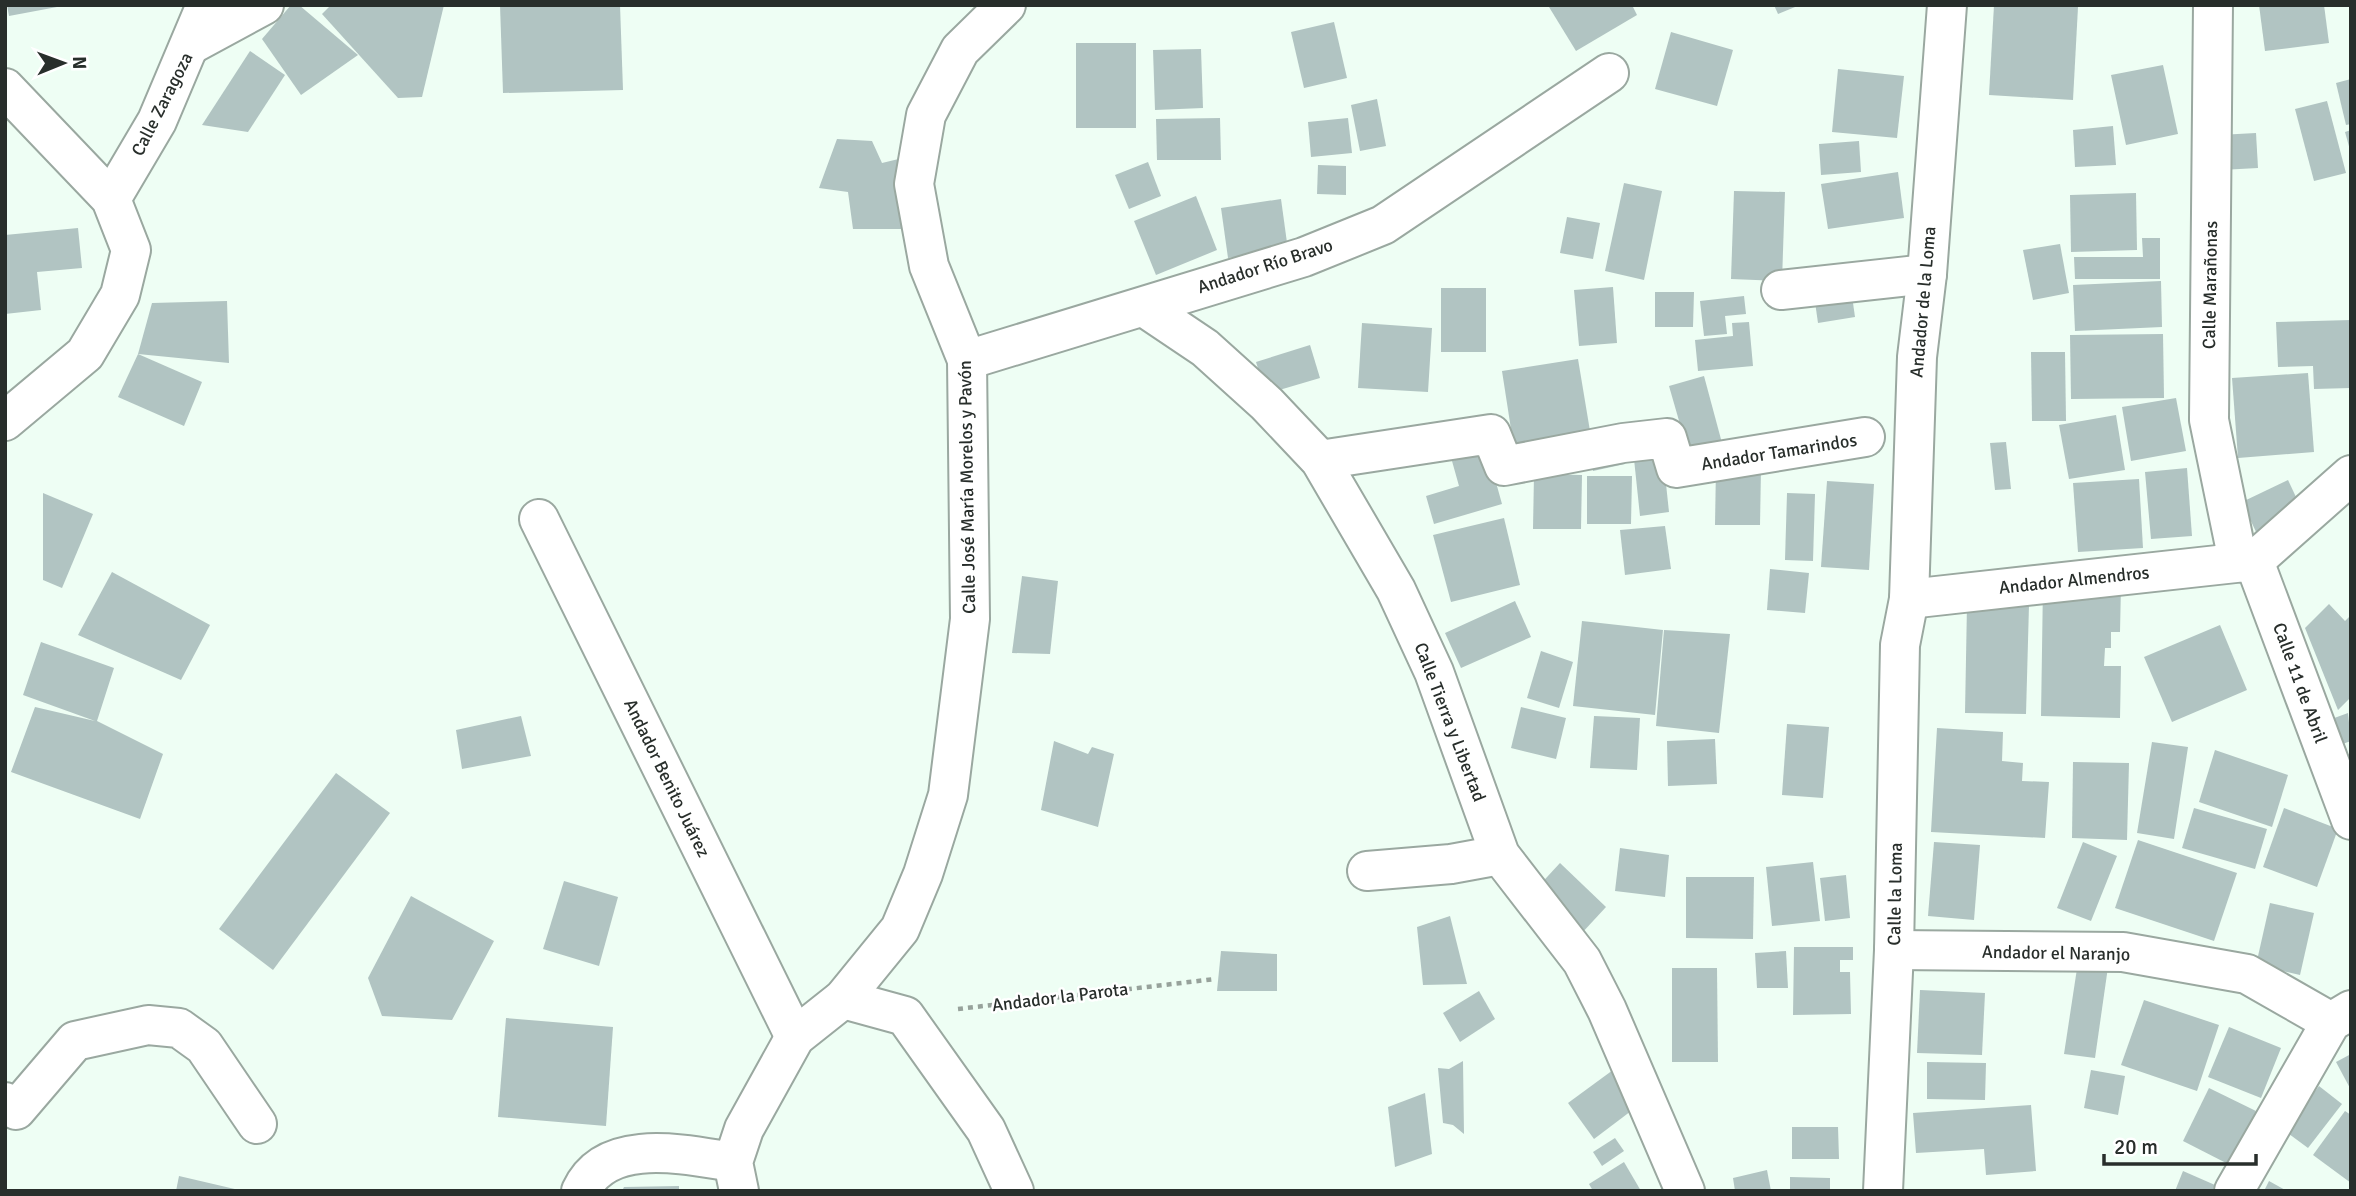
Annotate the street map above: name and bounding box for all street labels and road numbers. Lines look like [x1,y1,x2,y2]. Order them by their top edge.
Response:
street label: Calle Zaragoza [126,49,198,159]
street label: Calle Marañonas [2198,221,2222,349]
street label: Andador de la Loma [1905,226,1941,378]
street label: Andador Río Bravo [1194,234,1336,298]
street label: Calle José María Morelos y Pavón [954,360,980,614]
street label: Andador Tamarindos [1700,429,1859,475]
street label: Andador Almendros [1998,561,2150,599]
street label: Calle 11 de Abril [2268,620,2332,746]
street label: Calle Tierra y Libertad [1410,639,1490,805]
street label: Andador Benito Juárez [619,695,715,861]
street label: Calle la Loma [1883,842,1907,946]
street label: Andador el Naranjo [1982,941,2130,965]
street label: Andador la Parota [991,978,1129,1016]

